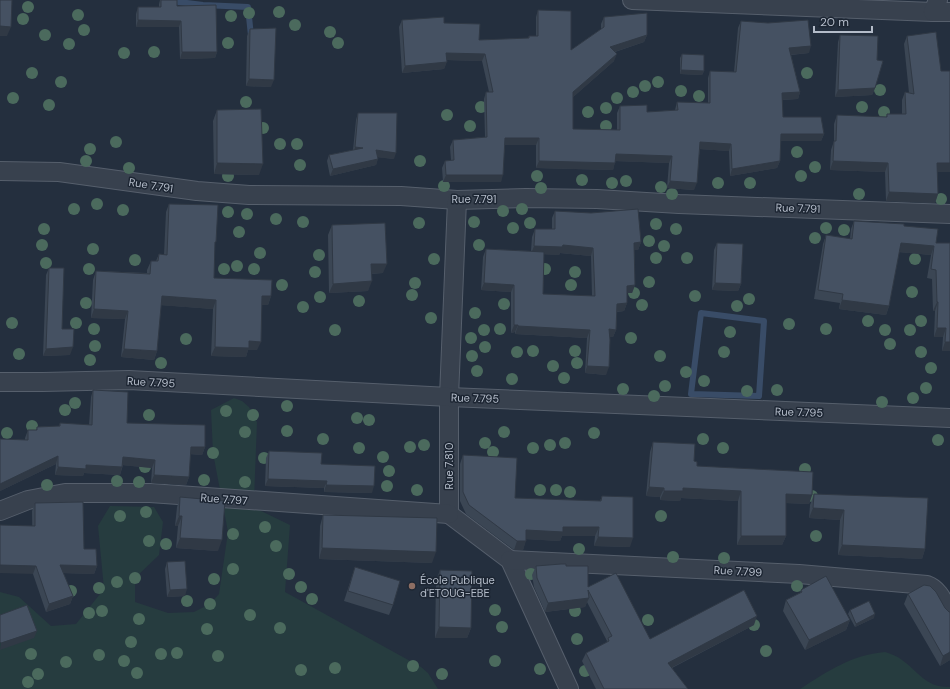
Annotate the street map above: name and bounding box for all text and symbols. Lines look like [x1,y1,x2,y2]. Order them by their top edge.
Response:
scale bar [814,8,872,34]
text: 20 m [820,14,849,30]
street label: Rue 7.791 [128,175,174,195]
street label: Rue 7.791 [452,192,496,206]
street label: Rue 7.791 [775,200,821,216]
street label: Rue 7.795 [127,374,176,390]
street label: Rue 7.795 [451,390,500,406]
street label: Rue 7.795 [775,404,824,420]
street label: Rue 7.810 [442,443,456,489]
street label: Rue 7.797 [200,490,248,508]
street label: Rue 7.799 [713,563,763,579]
place label: École Publique d'ETOUG-EBE [420,573,495,600]
marker: École Publique d'ETOUG-EBE [407,581,417,591]

